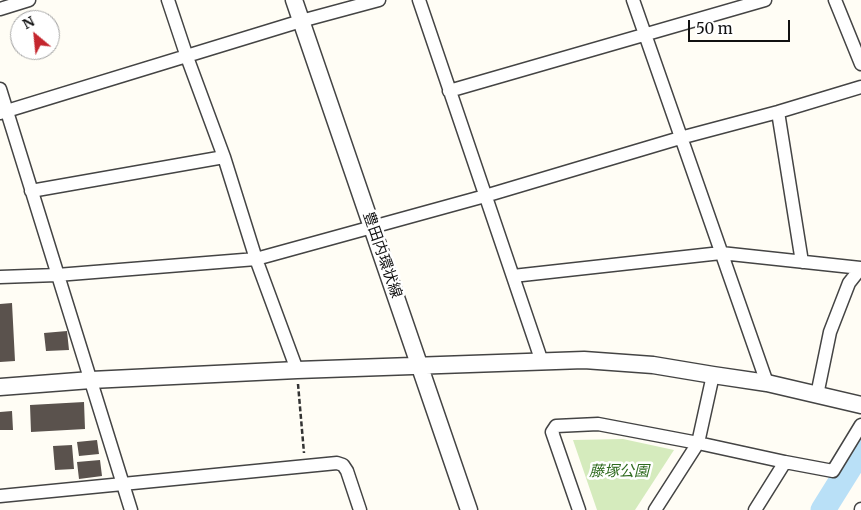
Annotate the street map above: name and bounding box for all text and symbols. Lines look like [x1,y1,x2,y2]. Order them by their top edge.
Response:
north arrow [10,10,60,60]
scale bar [691,10,794,42]
text: N [19,12,38,33]
text: 50 m [696,19,733,38]
street label: 豊田内環状線 [359,210,405,300]
park label: 藤塚公園 [589,463,649,481]

